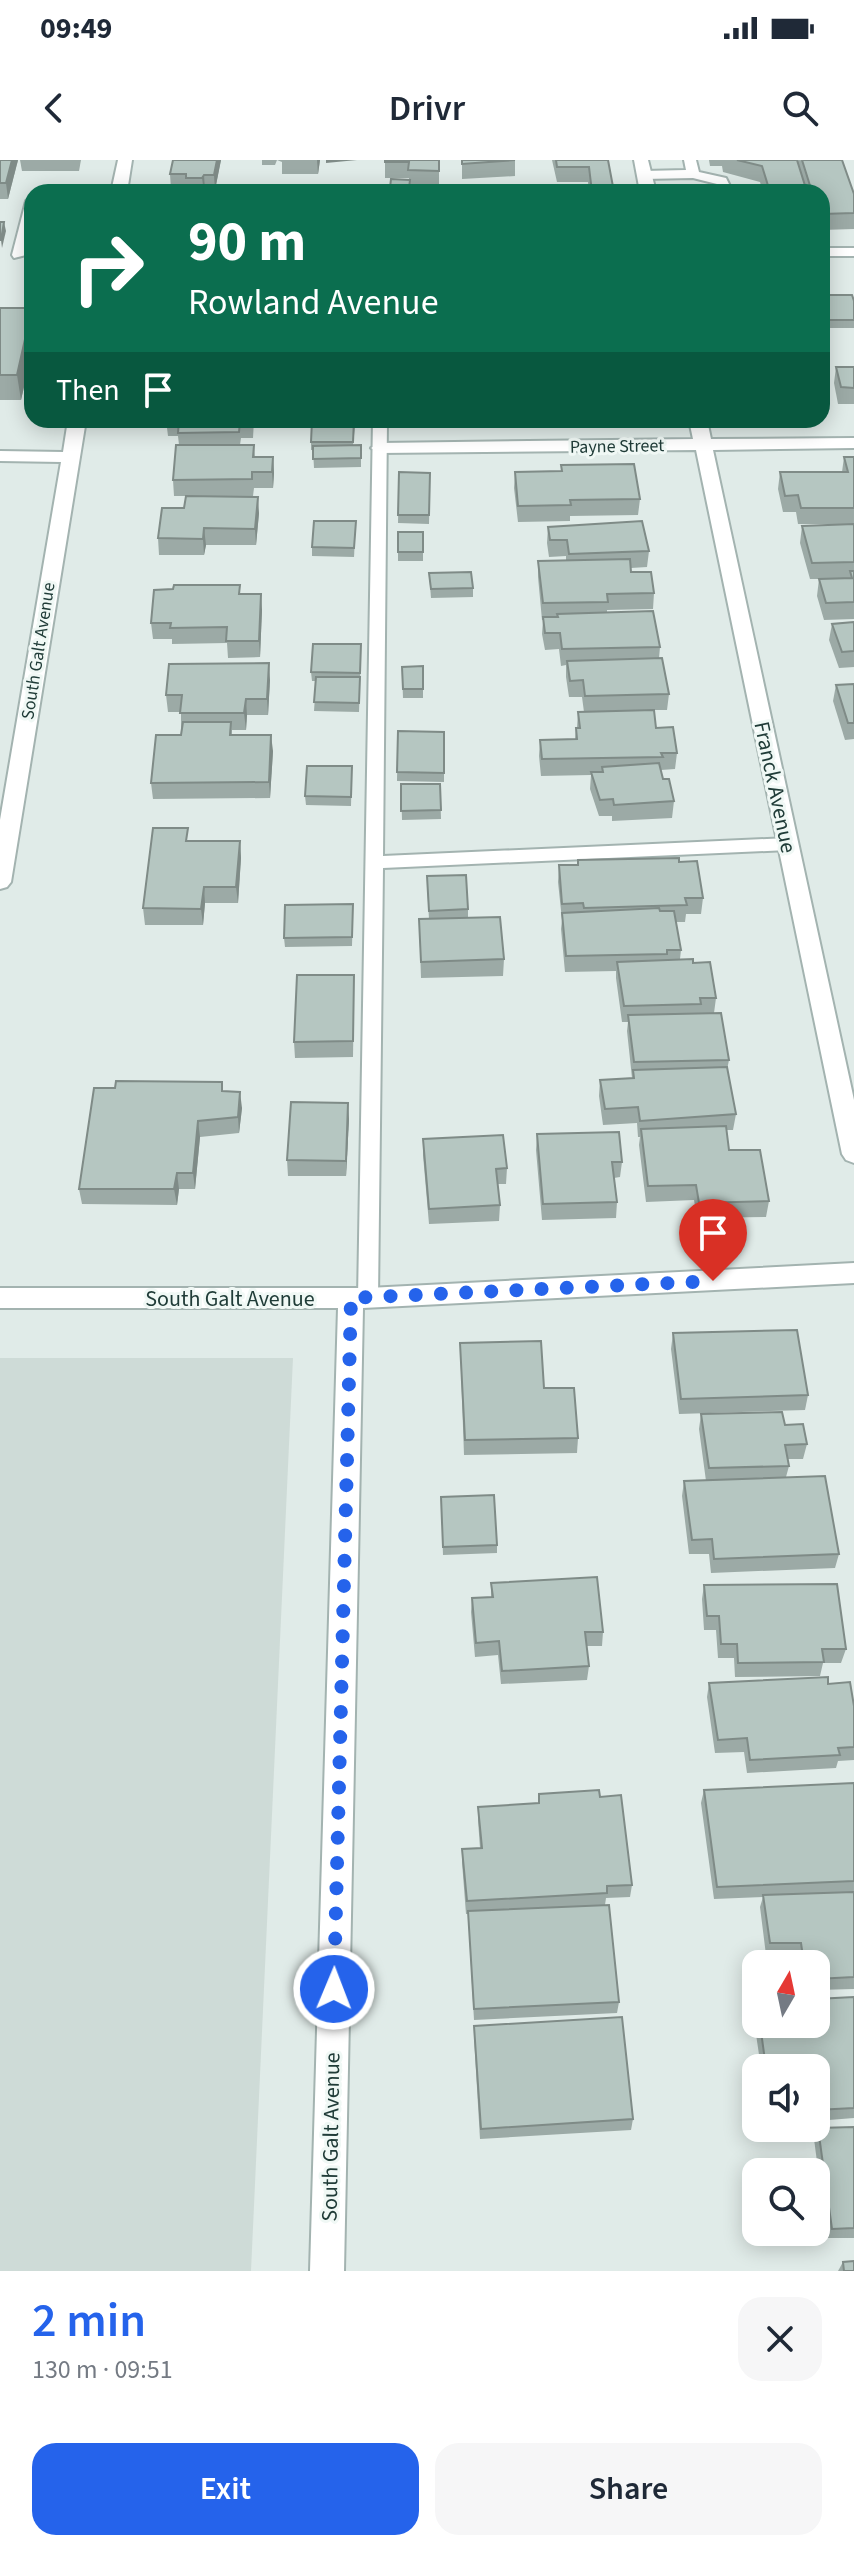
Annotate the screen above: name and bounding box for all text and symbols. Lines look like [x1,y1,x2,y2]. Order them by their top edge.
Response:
text: 09:49 [40,7,112,50]
text: Drivr [389,83,465,134]
icon: back [32,86,76,130]
icon: search [778,86,822,130]
text: 90 m [188,203,306,282]
icon: right [56,216,160,320]
text: Rowland Avenue [188,277,439,328]
icon: arrive [136,368,180,412]
text: Then [56,369,120,412]
street label: Payne Street [570,433,664,460]
street label: South Galt Avenue [15,581,62,721]
street label: Franck Avenue [745,718,805,856]
pin [679,1199,747,1281]
icon: arrive [691,1211,735,1255]
street label: South Galt Avenue [145,1283,315,1315]
position arrow [292,1947,376,2031]
north arrow [742,1950,830,2038]
map controls [742,1950,830,2246]
street label: South Galt Avenue [314,2052,348,2222]
button: sound [742,2054,830,2142]
button: search [742,2158,830,2246]
text: 2 min [32,2287,146,2355]
button: close [738,2297,822,2381]
text: 130 m · 09:51 [32,2351,173,2388]
button: Exit [32,2443,419,2535]
button: Share [435,2443,822,2535]

